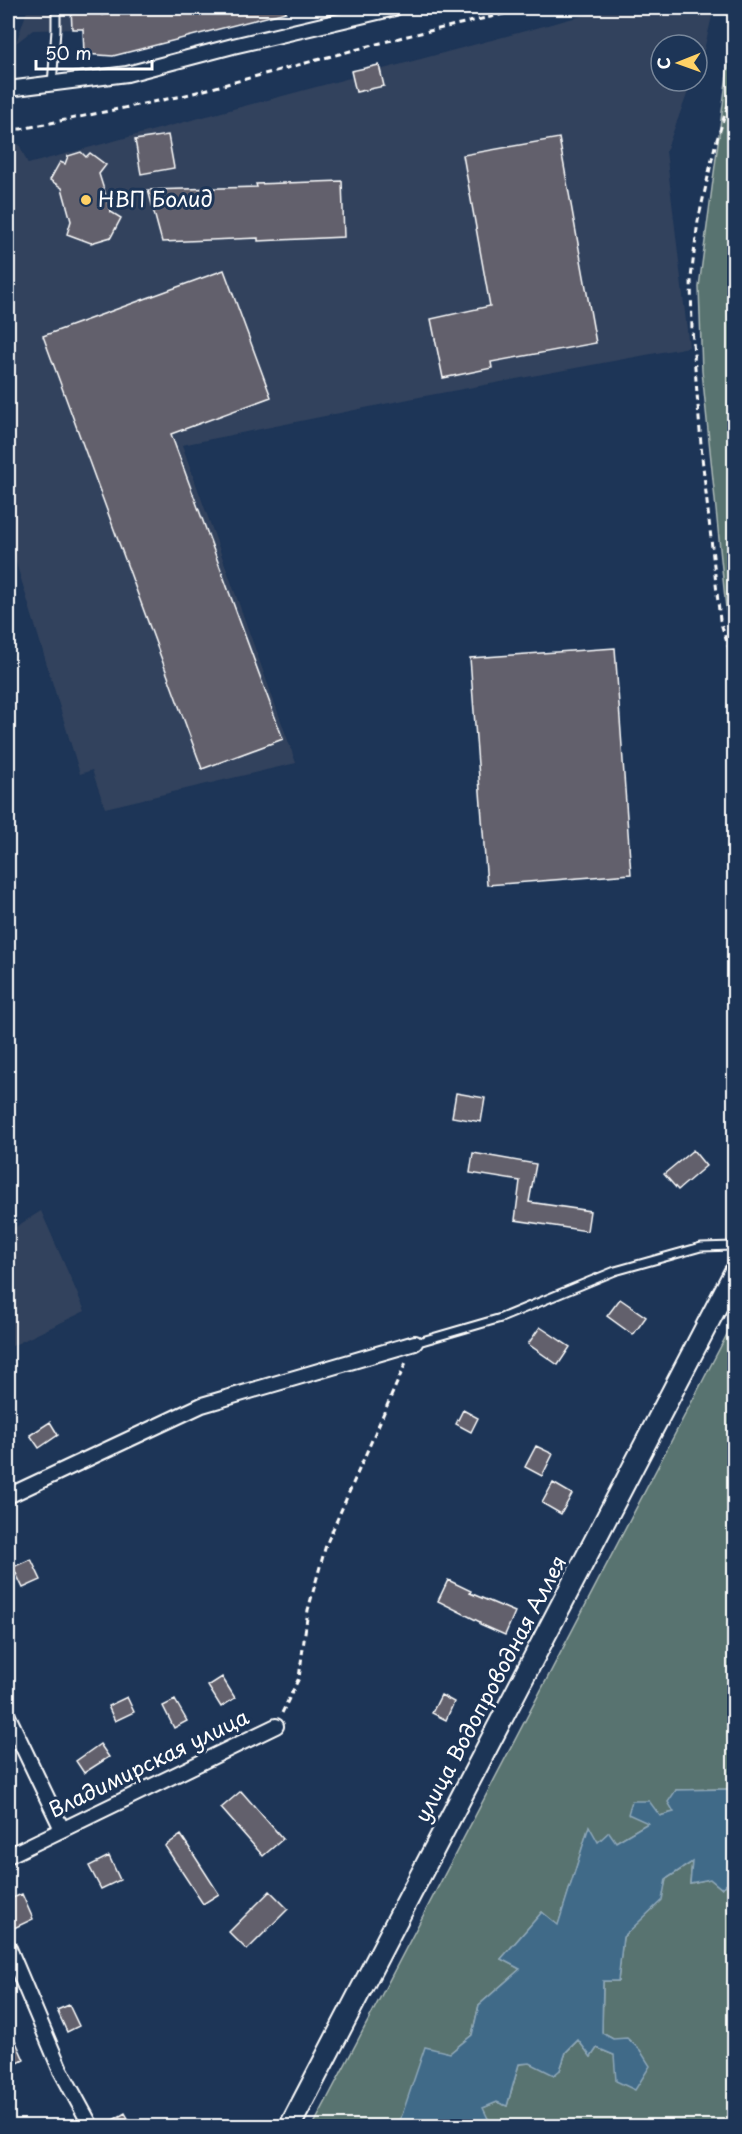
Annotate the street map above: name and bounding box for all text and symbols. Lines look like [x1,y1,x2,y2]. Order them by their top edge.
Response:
scale bar [36,33,152,71]
north arrow [649,33,709,93]
text: 50 m [45,39,92,66]
text: С [651,57,675,70]
place label: НВП Болид [98,182,213,214]
marker: НВП Болид [79,193,93,207]
street label: улица Водопроводная Аллея [405,1549,573,1827]
street label: Владимирская улица [43,1699,254,1825]

